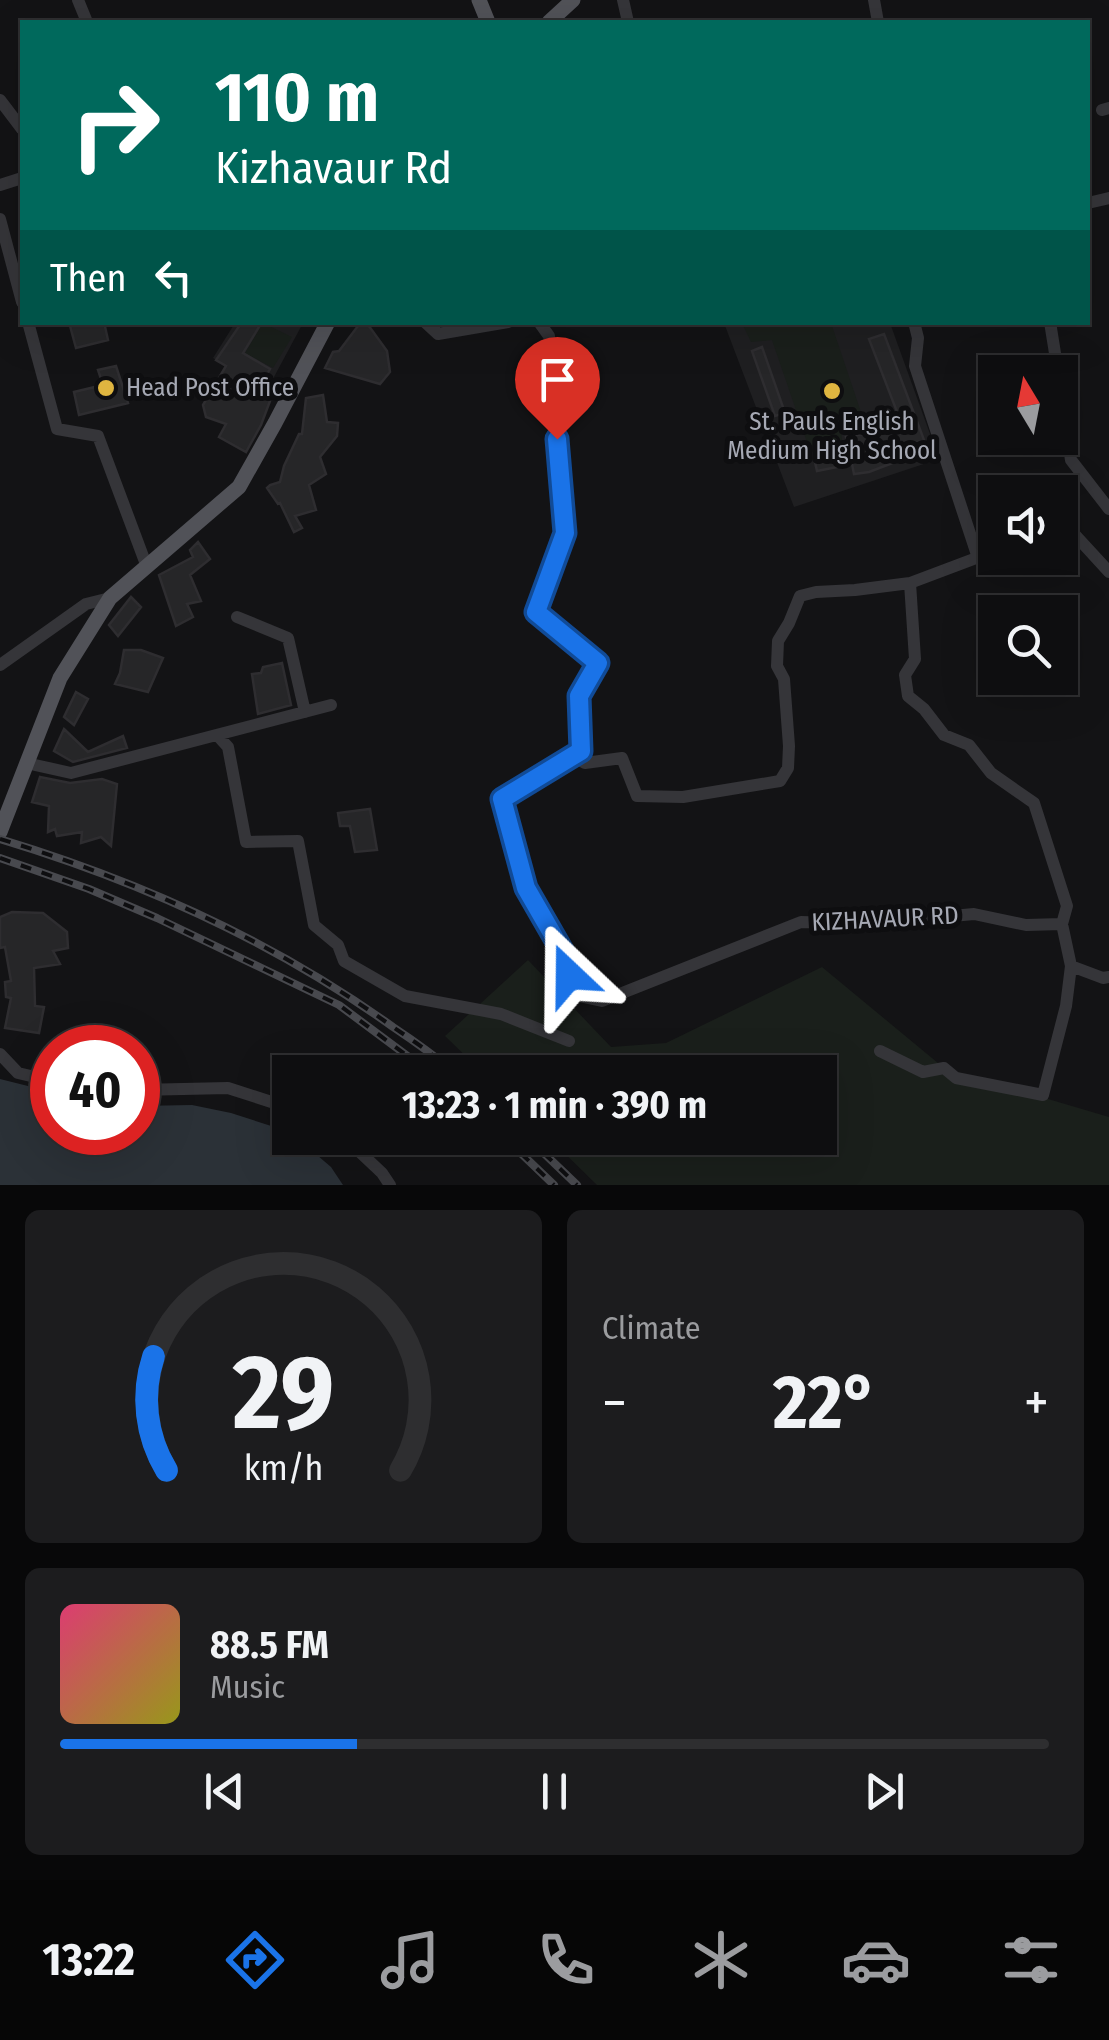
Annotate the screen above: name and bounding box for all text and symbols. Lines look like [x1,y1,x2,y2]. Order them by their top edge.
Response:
text: 110 m [215,56,379,140]
icon: right [50,60,180,190]
text: Kizhavaur Rd [215,141,452,195]
icon: left [146,250,201,305]
text: Then [50,255,126,301]
pin [515,337,600,440]
icon: arrive [530,352,585,407]
north arrow [978,355,1078,455]
map controls [978,355,1078,695]
place label: Head Post Office [126,373,294,403]
marker: Head Post Office [95,377,117,399]
marker: St. Pauls English Medium High School [821,380,843,402]
place label: St. Pauls English Medium High School [727,407,937,466]
button: sound [978,475,1078,575]
button: search [978,595,1078,695]
street label: KIZHAVAUR RD [811,900,959,938]
position arrow [517,923,621,1027]
speed limit sign: 40 [30,1025,160,1155]
text: 13:23 · 1 min · 390 m [402,1082,707,1128]
text: Climate [602,1309,701,1347]
text: 29 [232,1331,334,1456]
text: 22° [773,1358,878,1448]
text: − [602,1370,627,1436]
text: + [1024,1370,1049,1436]
text: km/h [244,1447,323,1489]
text: 88.5 FM [210,1622,329,1668]
text: Music [210,1668,285,1706]
icon: previous [197,1764,252,1819]
icon: pause [527,1764,582,1819]
icon: next [857,1764,912,1819]
icon: directions [220,1925,290,1995]
icon: music [375,1925,445,1995]
icon: phone [531,1925,601,1995]
icon: climate [686,1925,756,1995]
icon: car [841,1925,911,1995]
icon: filters [996,1925,1066,1995]
text: 13:22 [43,1933,135,1987]

